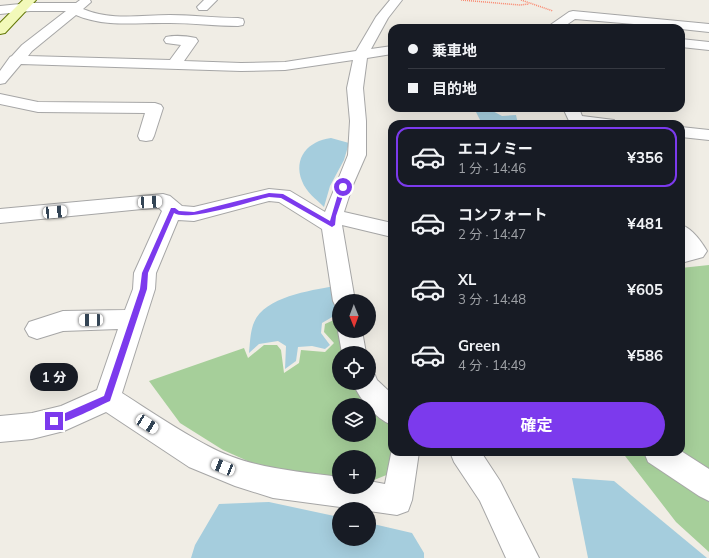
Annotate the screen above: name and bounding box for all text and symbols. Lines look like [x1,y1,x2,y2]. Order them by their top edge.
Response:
text: 乗車地 [432,41,477,60]
text: 目的地 [432,79,477,98]
icon: car [410,139,446,175]
text: エコノミー [458,139,533,158]
text: ¥356 [627,148,663,167]
text: 1 分 · 14:46 [458,160,526,176]
route start [334,178,352,196]
car [138,195,162,209]
car [43,205,67,219]
icon: car [410,205,446,241]
text: コンフォート [458,205,548,224]
text: ¥481 [627,214,663,233]
text: 2 分 · 14:47 [458,226,526,242]
text: XL [458,270,476,289]
icon: car [410,271,446,307]
text: ¥605 [627,280,663,299]
text: 3 分 · 14:48 [458,291,526,307]
north arrow [332,294,376,338]
map controls [332,294,376,546]
car [79,314,103,326]
text: Green [458,336,500,355]
icon: car [410,337,446,373]
button: locate [332,346,376,390]
text: ¥586 [627,346,663,365]
text: 4 分 · 14:49 [458,357,526,373]
callout: 1 分 [30,363,78,391]
text: 1 分 [42,369,66,385]
button: layers [332,398,376,442]
button: 確定 [408,402,665,448]
route end [45,412,63,430]
car [134,412,160,436]
button: + [332,450,376,494]
car [210,457,236,477]
button: − [332,502,376,546]

